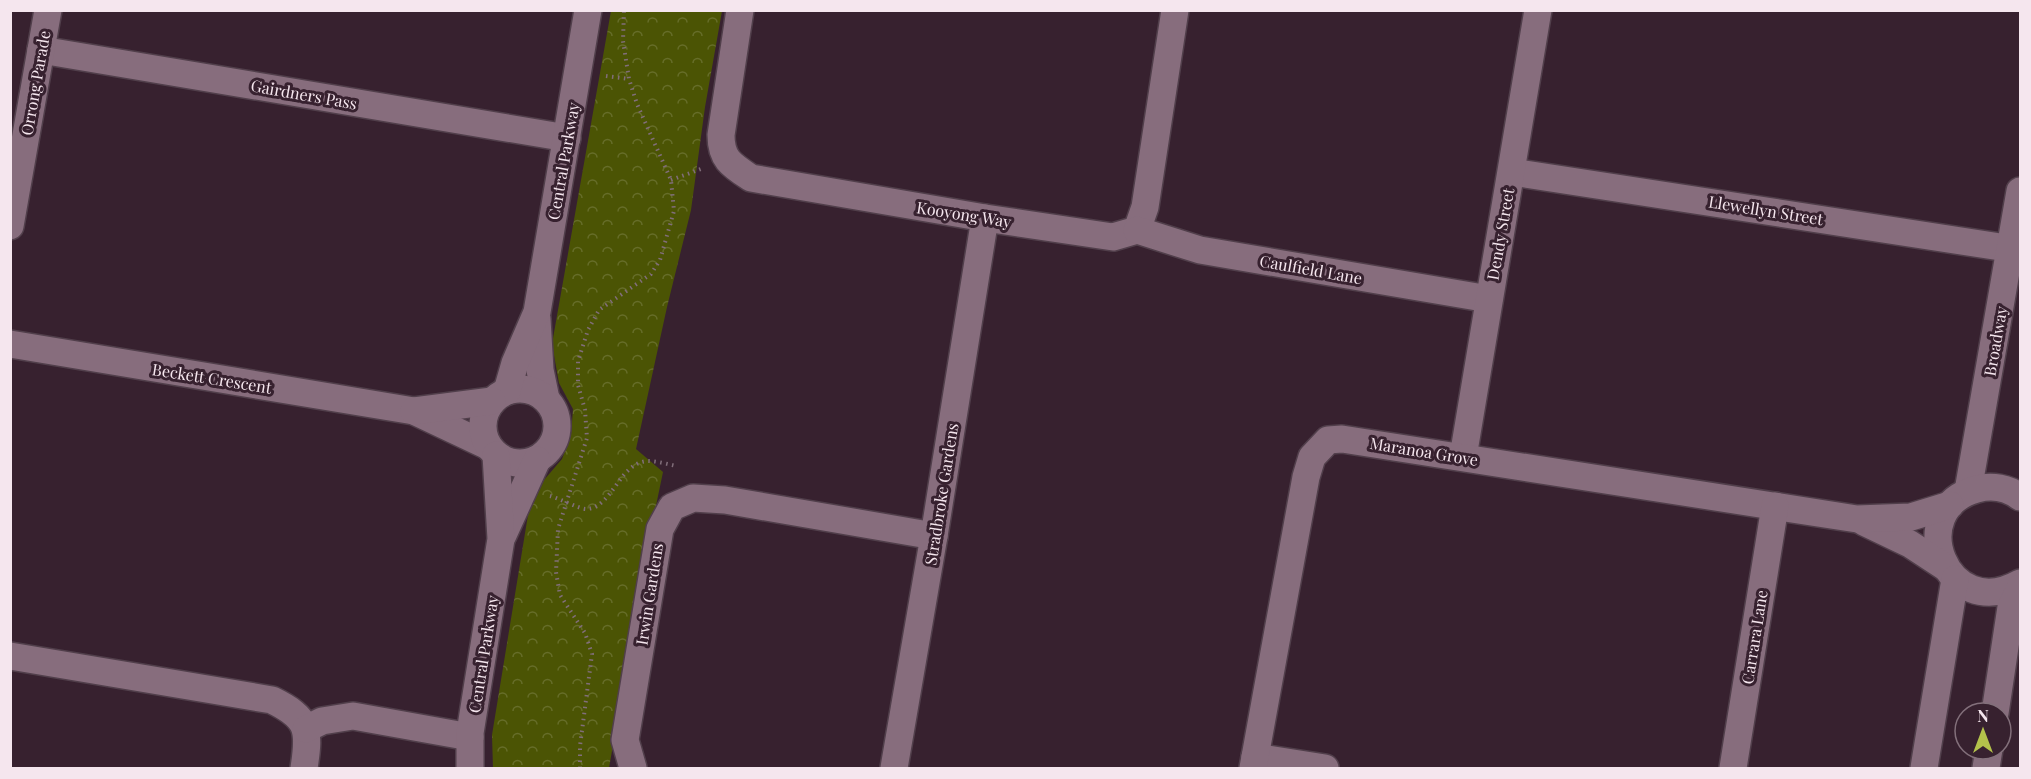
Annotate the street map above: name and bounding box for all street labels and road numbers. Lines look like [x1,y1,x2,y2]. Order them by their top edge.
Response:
street label: Orrong Parade [15,29,55,137]
street label: Gairdners Pass [249,74,359,114]
street label: Central Parkway [542,101,584,221]
street label: Dendy Street [1482,186,1518,282]
street label: Llewellyn Street [1707,191,1825,229]
street label: Kooyong Way [915,196,1013,232]
street label: Caulfield Lane [1258,250,1364,288]
street label: Broadway [1979,304,2011,378]
street label: Beckett Crescent [151,358,274,398]
street label: Stradbroke Gardens [919,421,963,567]
street label: Maranoa Grove [1368,432,1480,470]
street label: Irwin Gardens [631,541,667,647]
street label: Carrara Lane [1736,588,1772,686]
street label: Central Parkway [463,594,503,714]

